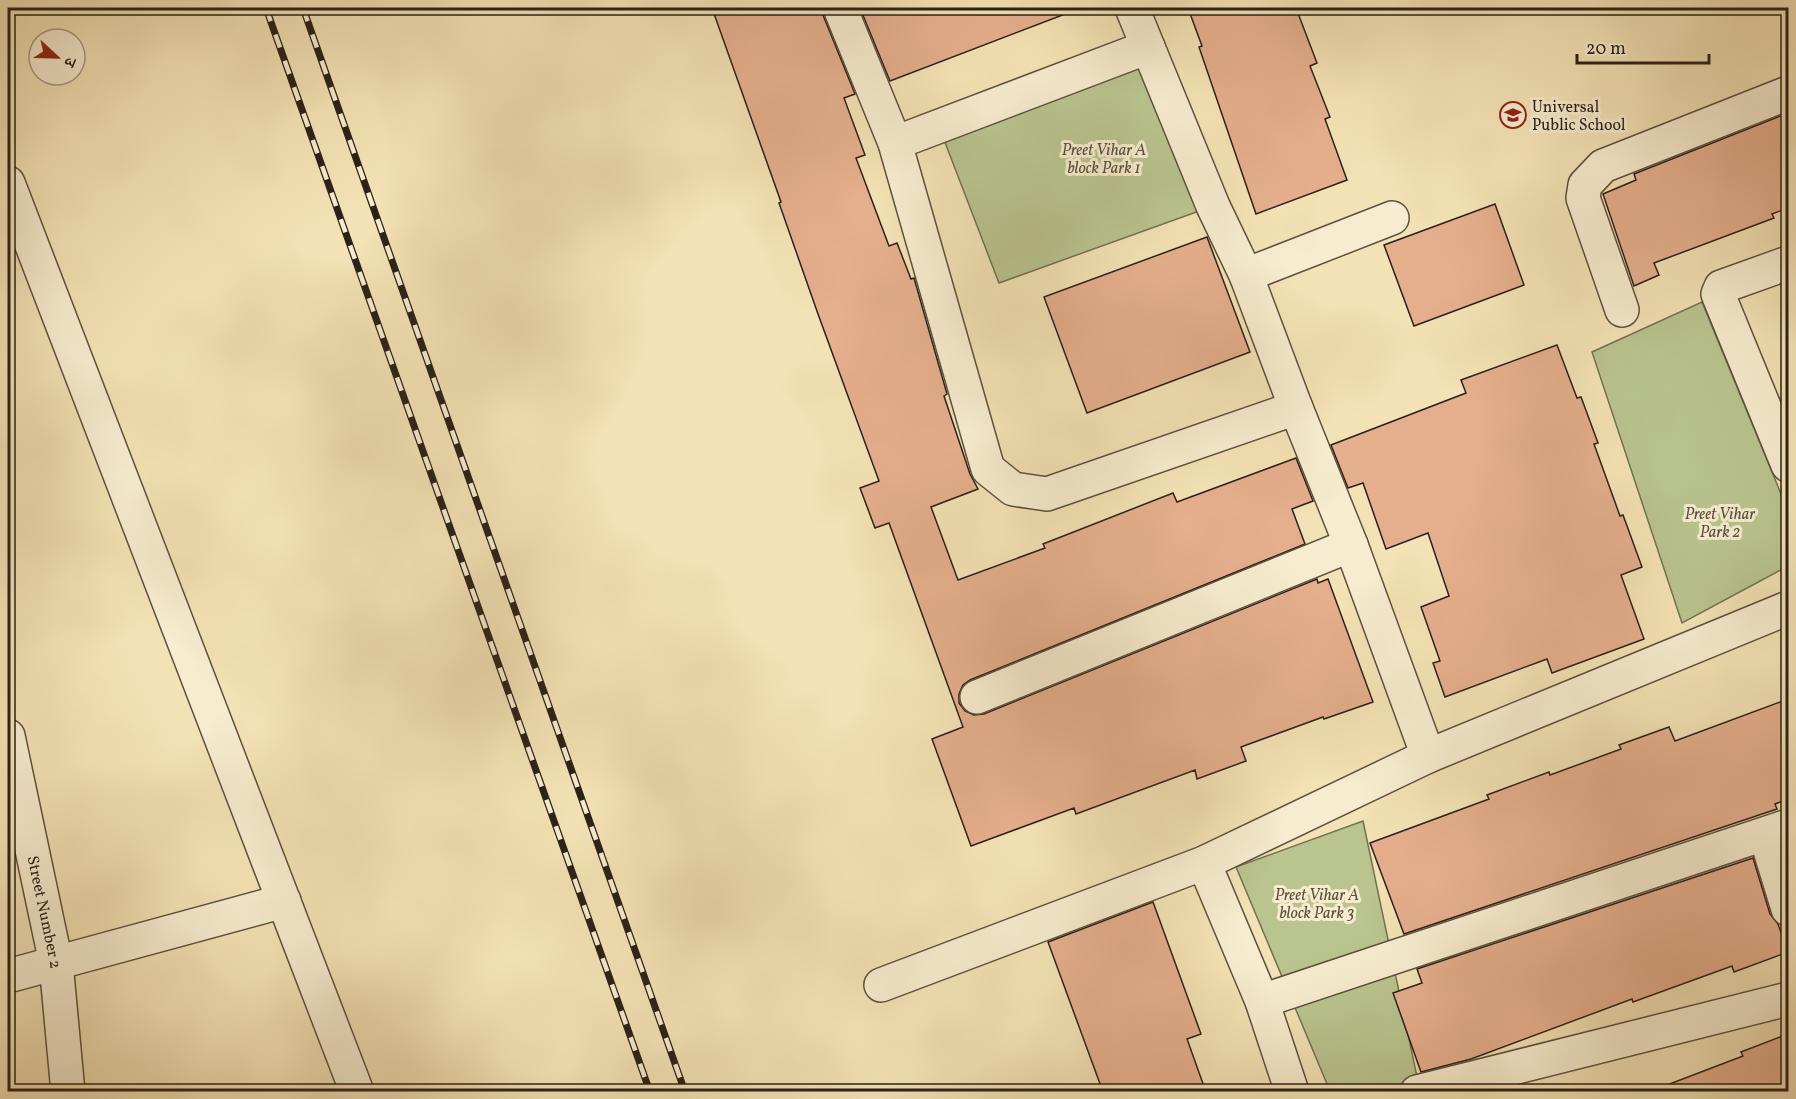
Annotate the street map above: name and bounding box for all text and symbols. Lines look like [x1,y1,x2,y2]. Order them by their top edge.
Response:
north arrow [27,27,87,87]
scale bar [1577,27,1709,65]
text: 20 m [1586,37,1626,62]
text: उ [57,53,81,71]
place label: Universal Public School [1532,97,1626,137]
school or university icon: Universal Public School [1498,100,1528,130]
park label: Preet Vihar A block Park 1 [1062,140,1146,180]
park label: Preet Vihar Park 2 [1685,504,1756,544]
street label: Street Number 2 [21,854,65,970]
park label: Preet Vihar A block Park 3 [1275,885,1359,925]

